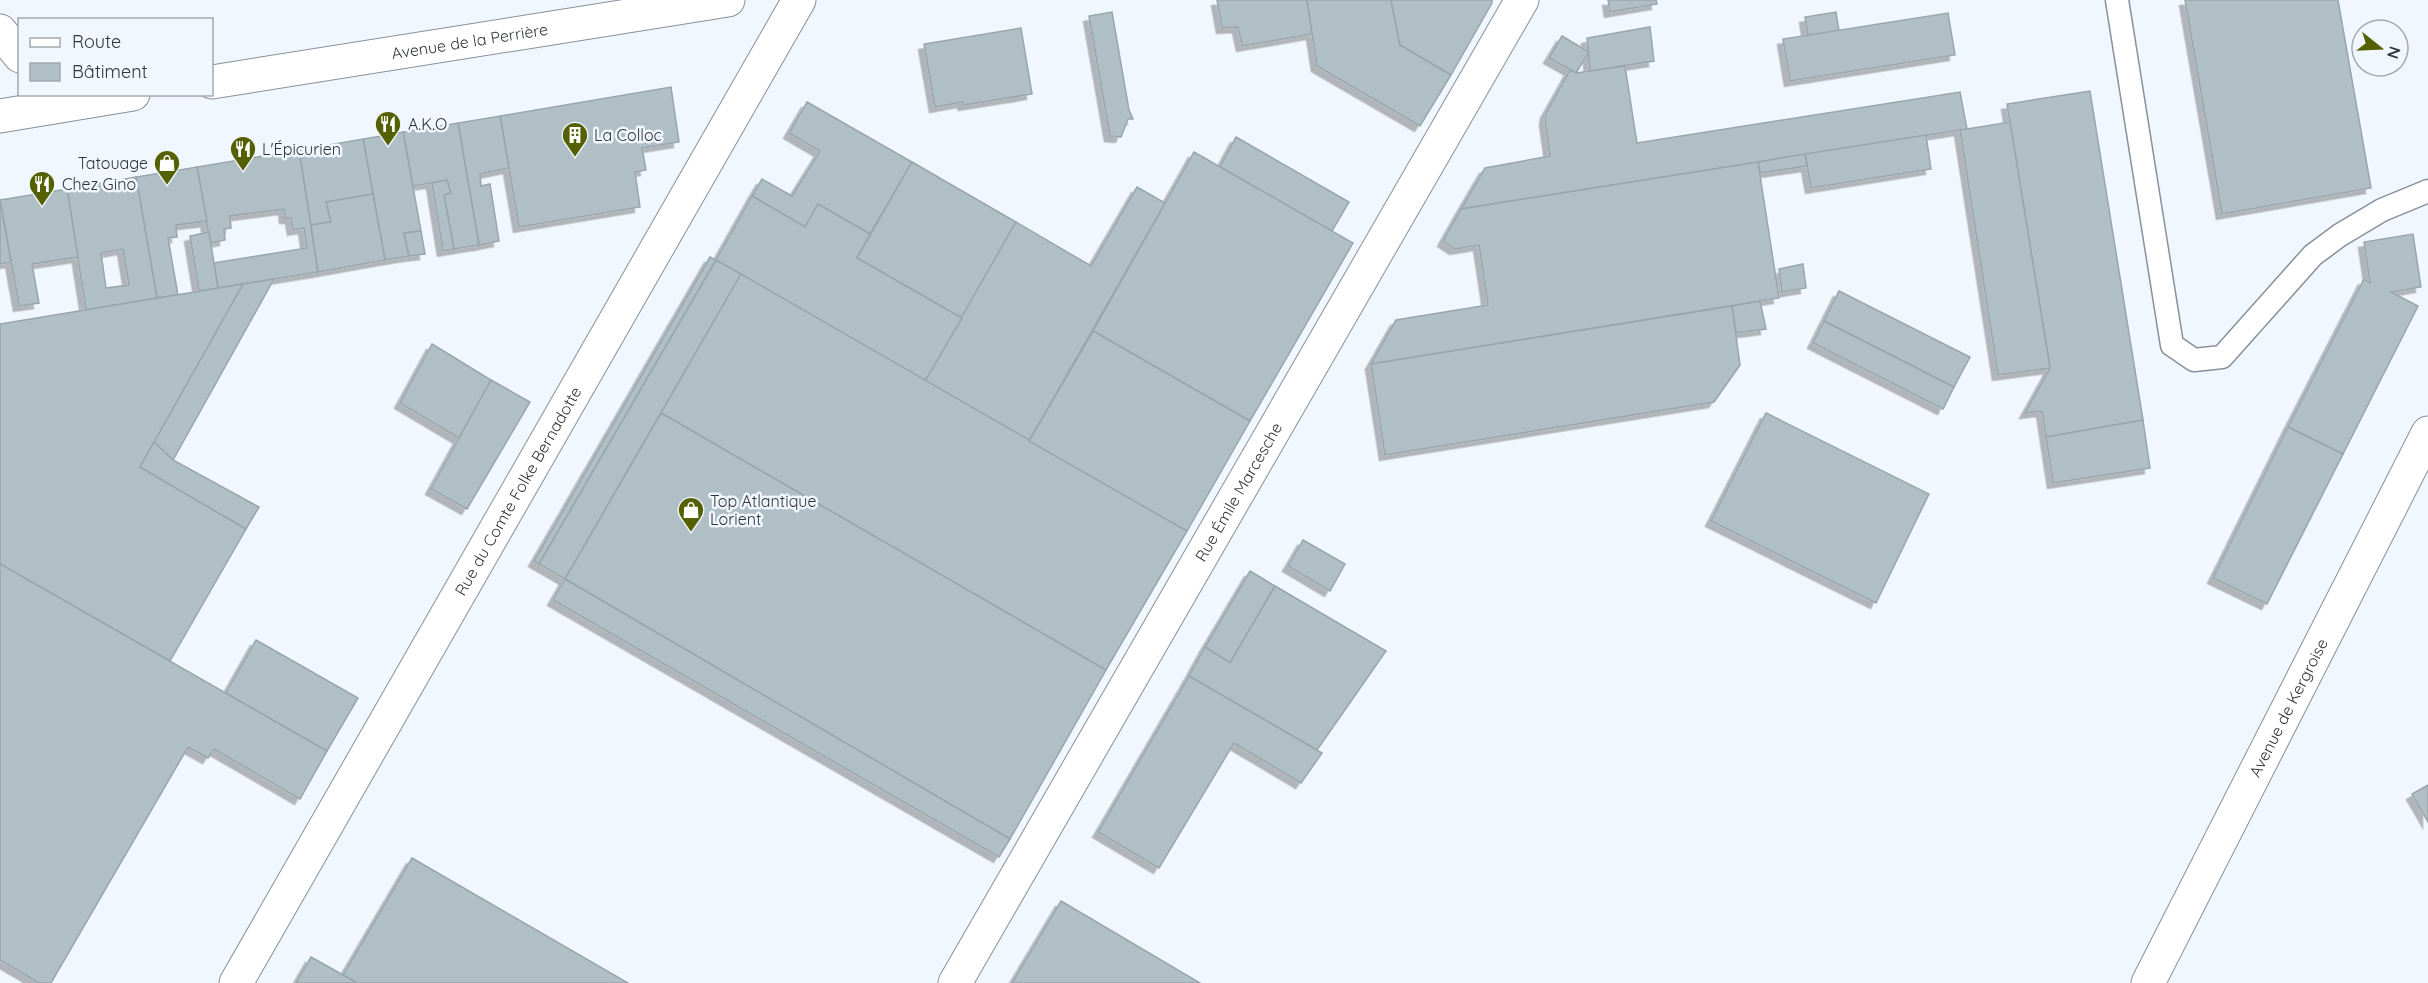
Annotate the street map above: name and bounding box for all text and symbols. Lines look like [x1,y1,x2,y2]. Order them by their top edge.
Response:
legend [18,18,213,96]
north arrow [2350,18,2410,78]
street label: Avenue de la Perrière [390,19,549,63]
text: Route [72,30,121,53]
text: N [2383,44,2406,61]
text: Bâtiment [72,60,148,83]
restaurant icon: A.K.O [373,109,403,147]
place label: A.K.O [408,114,447,134]
building icon: La Colloc [560,120,590,158]
place label: La Colloc [594,125,662,145]
restaurant icon: L'Épicurien [228,134,258,172]
place label: L'Épicurien [262,139,341,159]
shop icon: Tatouage [152,148,182,186]
place label: Tatouage [78,153,148,173]
restaurant icon: Chez Gino [27,169,57,207]
place label: Chez Gino [62,174,136,194]
street label: Rue du Comte Folke Bernadotte [450,383,586,599]
street label: Rue Émile Marcesche [1190,419,1286,565]
place label: Top Atlantique Lorient [710,491,816,529]
shop icon: Top Atlantique Lorient [676,495,706,533]
street label: Avenue de Kergroise [2245,635,2332,780]

